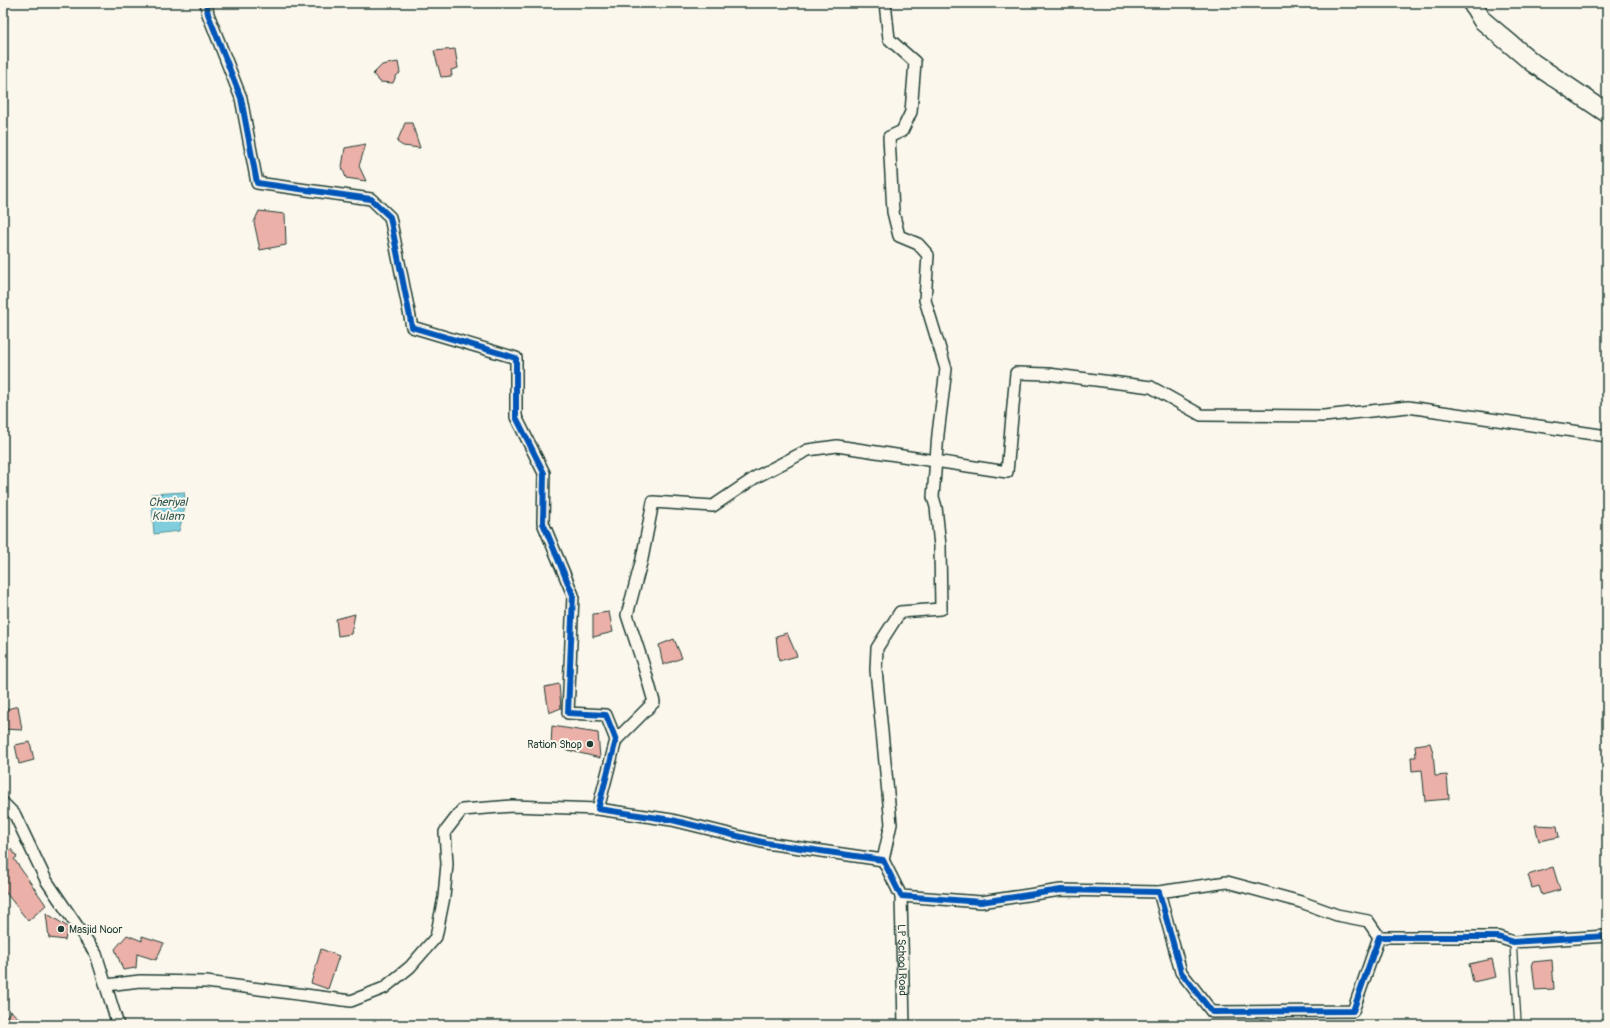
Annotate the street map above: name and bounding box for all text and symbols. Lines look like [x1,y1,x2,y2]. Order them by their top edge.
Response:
water label: Cheriyal Kulam [149,495,189,524]
place label: Ration Shop [527,738,582,751]
marker: Ration Shop [585,739,595,749]
place label: Masjid Noor [69,923,122,936]
marker: Masjid Noor [56,924,66,934]
street label: LP School Road [895,924,910,996]

